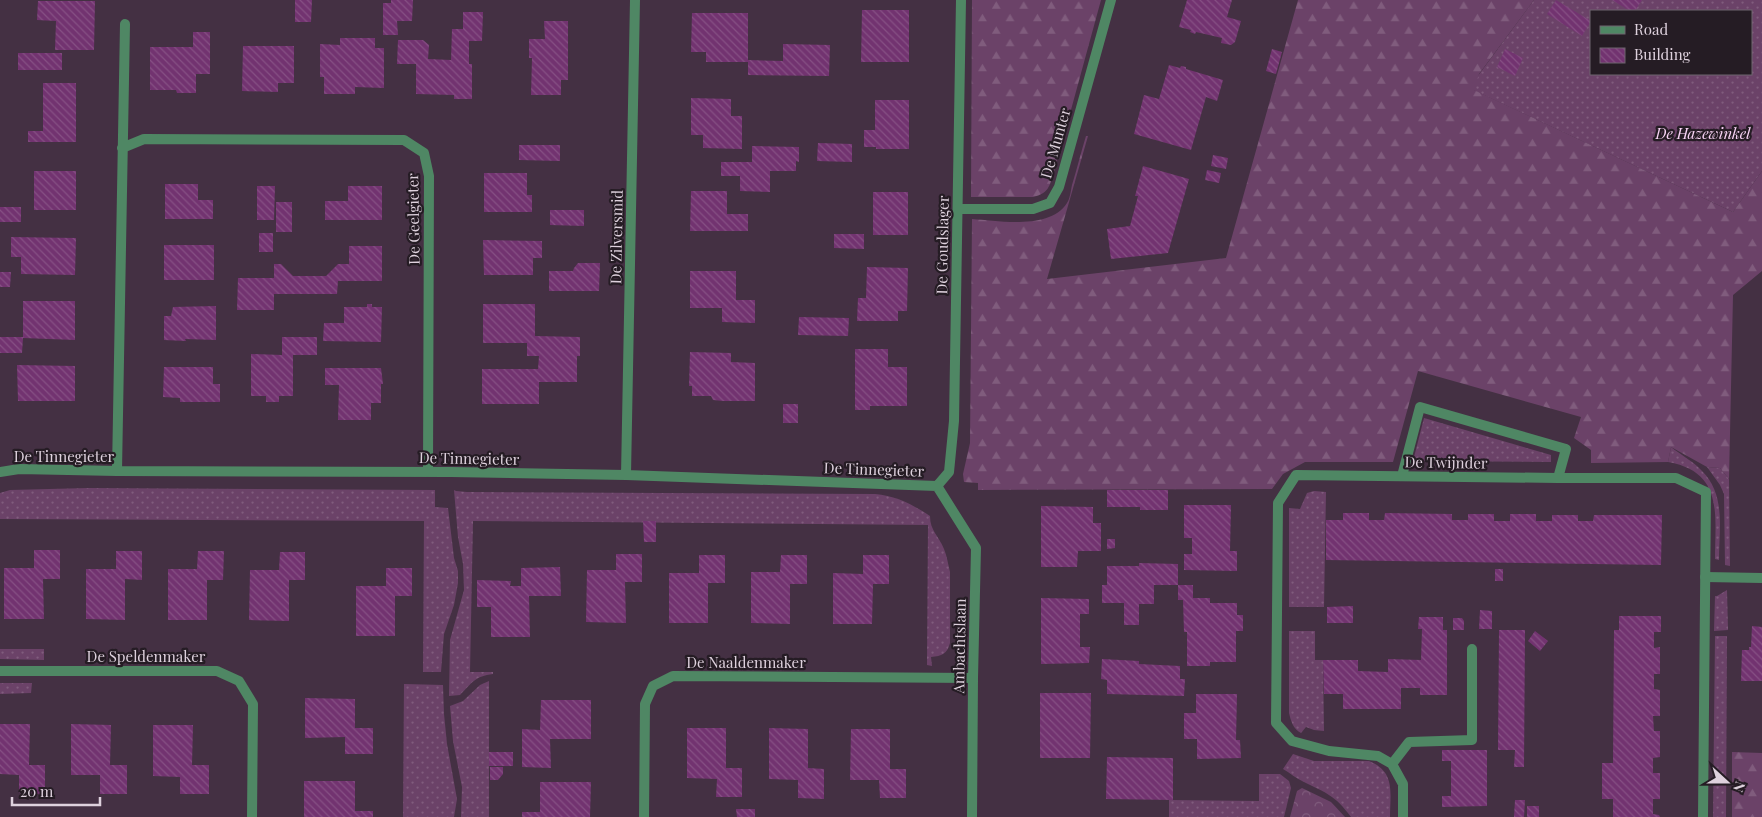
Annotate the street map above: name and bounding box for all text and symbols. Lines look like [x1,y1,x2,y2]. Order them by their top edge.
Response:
legend [1590,10,1752,75]
text: Road [1634,19,1668,39]
text: Building [1634,44,1691,64]
street label: De Munter [1035,105,1075,181]
park label: De Hazewinkel [1655,123,1751,143]
street label: De Geelgieter [402,173,424,265]
street label: De Zilversmid [605,189,627,284]
street label: De Goudslager [931,195,953,295]
street label: De Tinnegieter [14,446,115,466]
street label: De Tinnegieter [419,447,520,469]
street label: De Twijnder [1404,451,1488,473]
street label: De Tinnegieter [823,457,925,481]
street label: Ambachtslaan [948,598,970,695]
street label: De Speldenmaker [87,646,206,666]
street label: De Naaldenmaker [686,652,806,672]
north arrow [1702,757,1752,807]
scale bar [12,774,100,806]
text: N [1729,779,1750,795]
text: 20 m [20,781,54,801]

